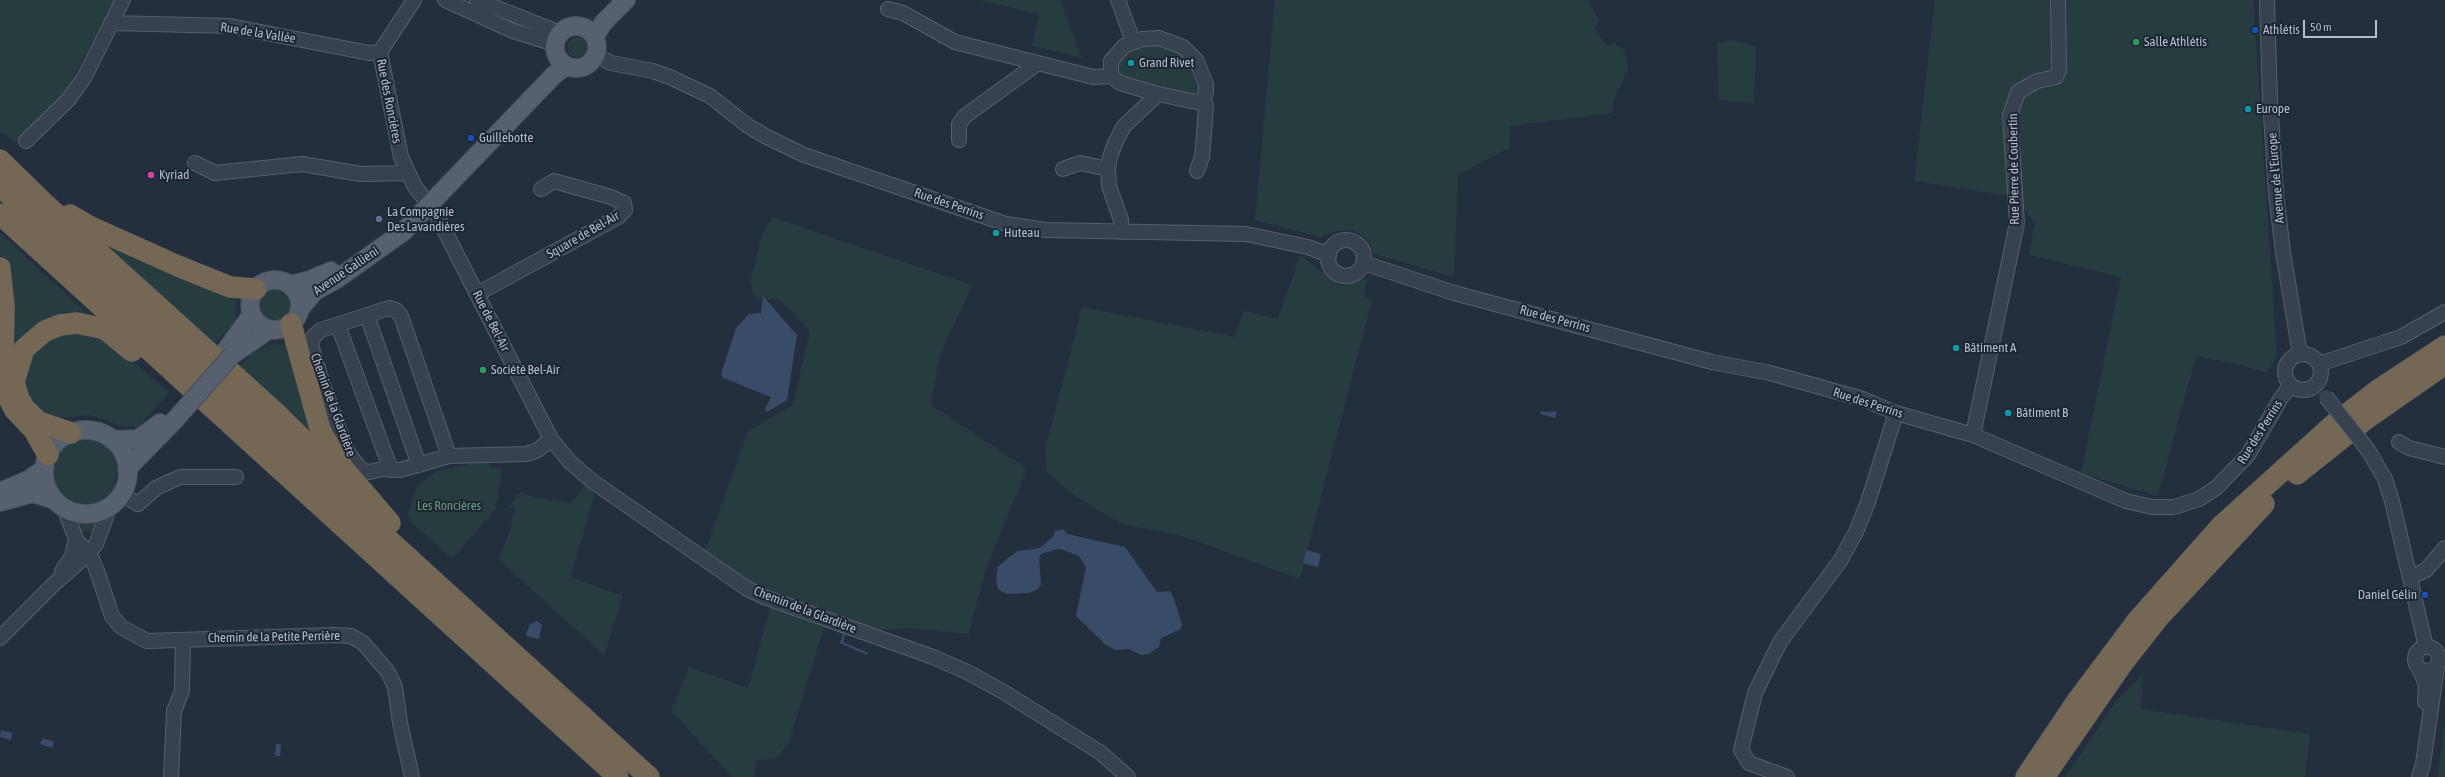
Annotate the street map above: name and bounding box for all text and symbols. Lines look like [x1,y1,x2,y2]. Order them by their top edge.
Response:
scale bar [2305,12,2379,38]
street label: Rue de la Vallée [219,19,297,47]
text: 50 m [2310,20,2332,34]
place label: Athlétis [2263,22,2300,38]
marker: Athlétis [2250,25,2260,35]
place label: Salle Athlétis [2144,34,2207,50]
marker: Salle Athlétis [2131,37,2141,47]
place label: Grand Rivet [1139,55,1194,71]
street label: Rue des Roncières [373,57,405,145]
marker: Grand Rivet [1126,58,1136,68]
place label: Europe [2256,101,2290,117]
marker: Europe [2243,104,2253,114]
street label: Rue Pierre de Coubertin [2005,113,2023,225]
place label: Guillebotte [479,130,533,146]
street label: Avenue de l'Europe [2264,132,2288,224]
marker: Guillebotte [466,133,476,143]
place label: Kyriad [159,167,189,183]
marker: Kyriad [146,170,156,180]
street label: Rue des Perrins [912,185,986,223]
place label: La Compagnie Des Lavandières [387,204,465,235]
street label: Square de Bel-Air [544,208,622,262]
marker: La Compagnie Des Lavandières [374,214,384,224]
place label: Huteau [1004,225,1040,241]
marker: Huteau [991,228,1001,238]
street label: Avenue Gallieni [310,243,382,299]
street label: Rue de Bel-Air [469,288,513,354]
street label: Rue des Perrins [1518,302,1592,336]
place label: Bâtiment A [1964,340,2016,356]
marker: Bâtiment A [1951,343,1961,353]
street label: Chemin de la Glardière [307,351,359,459]
place label: Société Bel-Air [491,362,560,378]
marker: Société Bel-Air [478,365,488,375]
street label: Rue des Perrins [1831,384,1905,422]
street label: Rue des Perrins [2234,397,2286,467]
place label: Bâtiment B [2016,405,2068,421]
marker: Bâtiment B [2003,408,2013,418]
park label: Les Roncières [417,498,481,514]
street label: Chemin de la Glardière [752,583,858,637]
place label: Daniel Gélin [2358,587,2417,603]
marker: Daniel Gélin [2420,590,2430,600]
street label: Chemin de la Petite Perrière [208,628,340,646]

